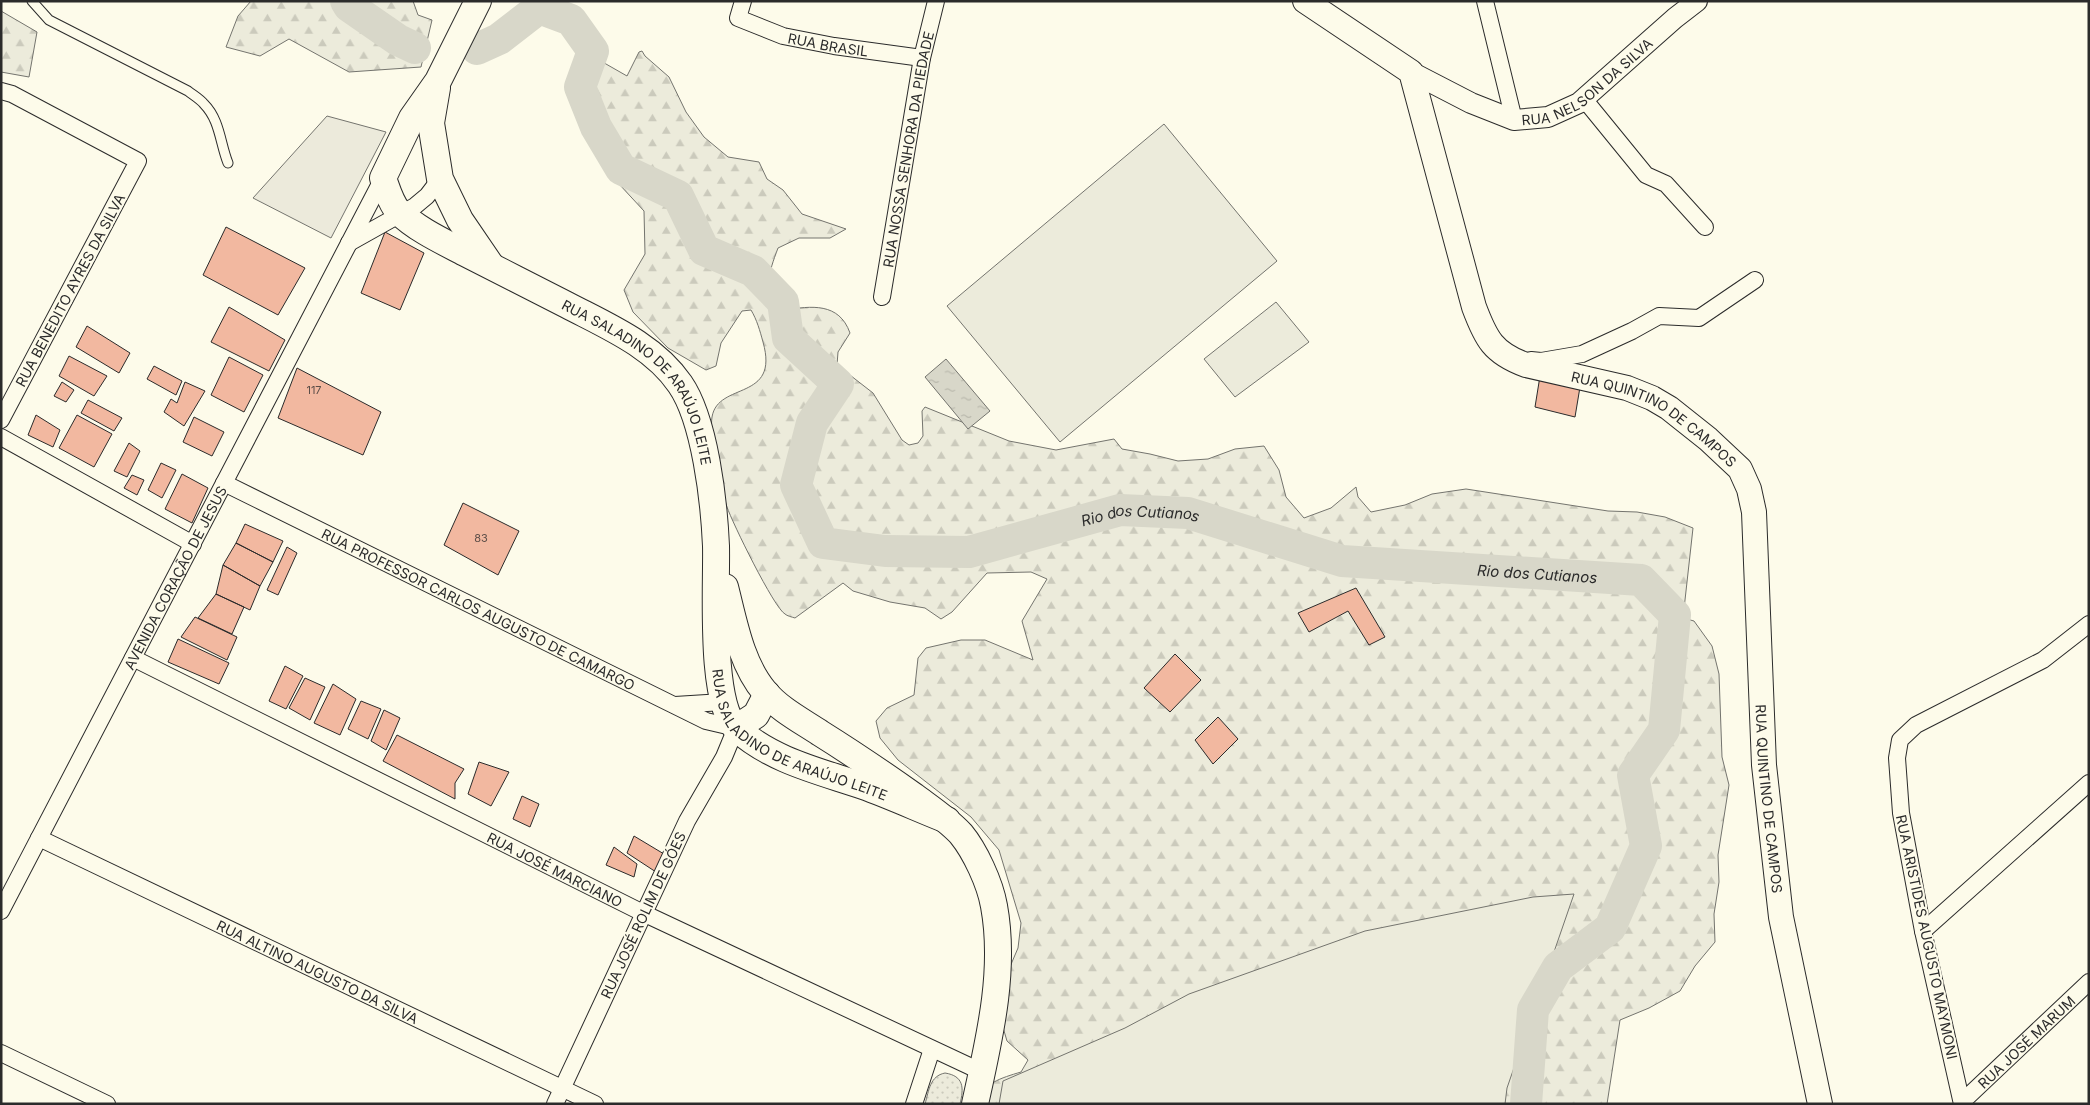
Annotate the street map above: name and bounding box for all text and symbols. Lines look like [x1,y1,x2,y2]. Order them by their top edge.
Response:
street label: RUA BRASIL [786,29,869,59]
street label: RUA NOSSA SENHORA DA PIEDADE [879,29,937,269]
street label: RUA NELSON DA SILVA [1521,34,1656,128]
street label: RUA BENEDITO AYRES DA SILVA [12,190,128,389]
street label: RUA SALADINO DE ARAÚJO LEITE [559,295,716,466]
street label: RUA QUINTINO DE CAMPOS [1570,367,1740,470]
house number: 117 [306,383,322,397]
street label: AVENIDA CORAÇÃO DE JESUS [120,483,230,672]
water label: Rio dos Cutianos [1079,500,1202,530]
street label: RUA PROFESSOR CARLOS AUGUSTO DE CAMARGO [319,524,638,693]
house number: 83 [474,531,488,545]
water label: Rio dos Cutianos [1477,560,1598,587]
street label: RUA SALADINO DE ARAÚJO LEITE [710,668,890,803]
street label: RUA QUINTINO DE CAMPOS [1753,704,1787,894]
street label: RUA ARISTIDES AUGUSTO MAYMONI [1893,813,1961,1061]
street label: RUA JOSÉ MARCIANO [485,828,626,910]
street label: RUA JOSÉ ROLIM DE GÓES [597,829,689,1001]
street label: RUA ALTINO AUGUSTO DA SILVA [214,916,422,1027]
street label: RUA JOSÉ MARUM [1974,992,2078,1091]

